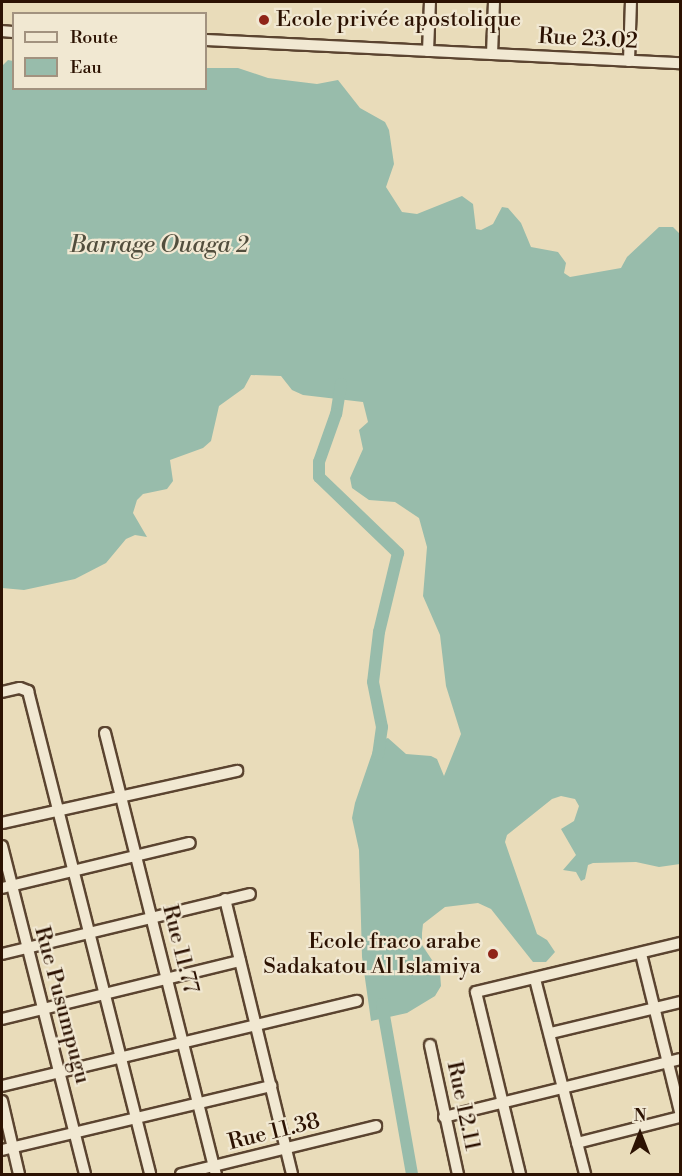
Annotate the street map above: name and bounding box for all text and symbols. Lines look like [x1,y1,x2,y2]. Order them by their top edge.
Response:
place label: Ecole privée apostolique [276,7,521,33]
legend [12,12,207,90]
marker: Ecole privée apostolique [257,13,271,27]
street label: Rue 23.02 [537,23,639,55]
text: Route [70,26,118,49]
text: Eau [70,56,102,79]
water label: Barrage Ouaga 2 [70,232,248,260]
street label: Rue 11.77 [156,902,204,996]
street label: Rue Pusumpugu [28,923,96,1087]
place label: Ecole fraco arabe Sadakatou Al Islamiya [263,928,481,980]
marker: Ecole fraco arabe Sadakatou Al Islamiya [486,947,500,961]
street label: Rue 12.11 [441,1059,485,1153]
north arrow [610,1104,670,1164]
text: N [634,1106,646,1126]
street label: Rue 11.38 [225,1108,323,1156]

